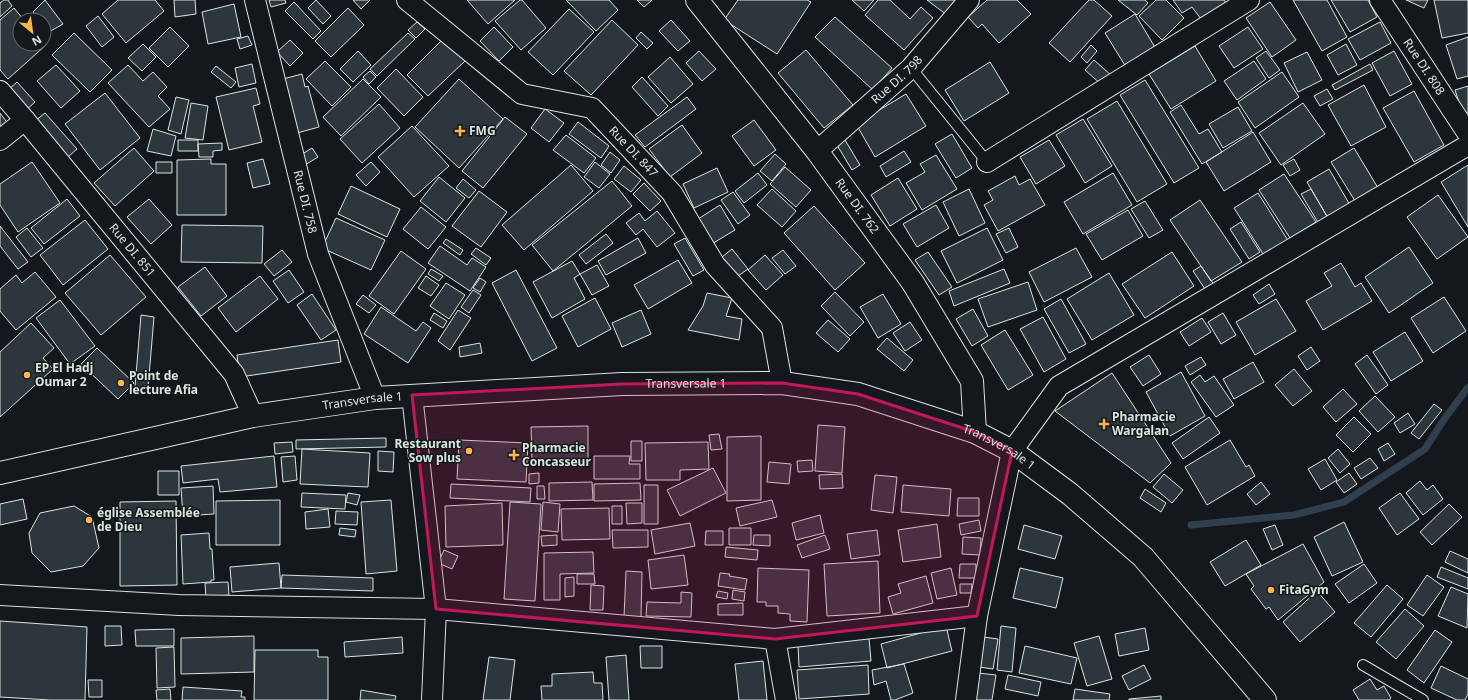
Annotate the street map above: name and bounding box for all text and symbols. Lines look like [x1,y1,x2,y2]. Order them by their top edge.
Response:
north arrow [12,12,52,52]
text: N [30,32,45,50]
street label: Rue DI. 808 [1399,35,1449,98]
street label: Rue DI. 798 [867,51,926,108]
place label: FMG [469,122,496,139]
street label: Rue DI. 847 [605,122,662,181]
marker: FMG [454,125,466,137]
street label: Rue DI. 758 [290,168,322,235]
street label: Rue DI. 762 [832,175,883,237]
street label: Rue DI. 851 [105,220,160,280]
place label: EP El Hadj Oumar 2 [35,359,93,390]
place label: Point de lecture Afia [129,367,198,398]
marker: EP El Hadj Oumar 2 [22,370,32,380]
street label: Transversale 1 [645,374,726,392]
marker: Point de lecture Afia [116,378,126,388]
street label: Transversale 1 [321,387,403,414]
place label: Pharmacie Wargalan [1112,408,1176,439]
marker: Pharmacie Wargalan [1099,419,1109,429]
street label: Transversale 1 [961,420,1039,474]
place label: Restaurant Sow plus [394,435,461,466]
place label: Pharmacie Concasseur [522,439,591,470]
marker: Restaurant Sow plus [464,446,474,456]
marker: Pharmacie Concasseur [509,450,519,460]
place label: église Assemblée de Dieu [97,504,200,535]
marker: église Assemblée de Dieu [84,515,94,525]
place label: FitaGym [1279,581,1329,598]
marker: FitaGym [1266,585,1276,595]

